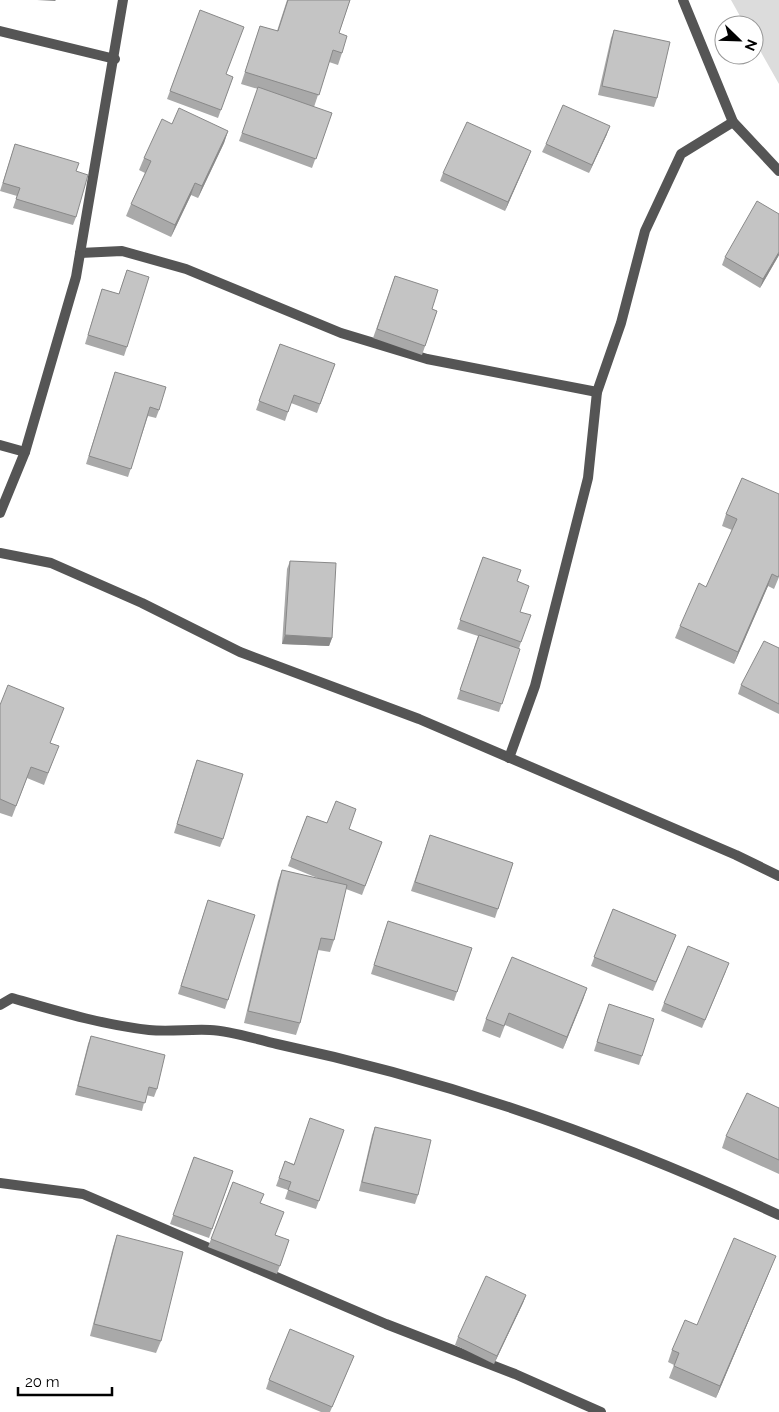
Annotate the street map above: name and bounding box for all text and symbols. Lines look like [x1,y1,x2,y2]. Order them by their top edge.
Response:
north arrow [714,15,764,65]
text: N [742,37,760,53]
scale bar [18,1364,111,1396]
text: 20 m [25,1373,60,1391]

